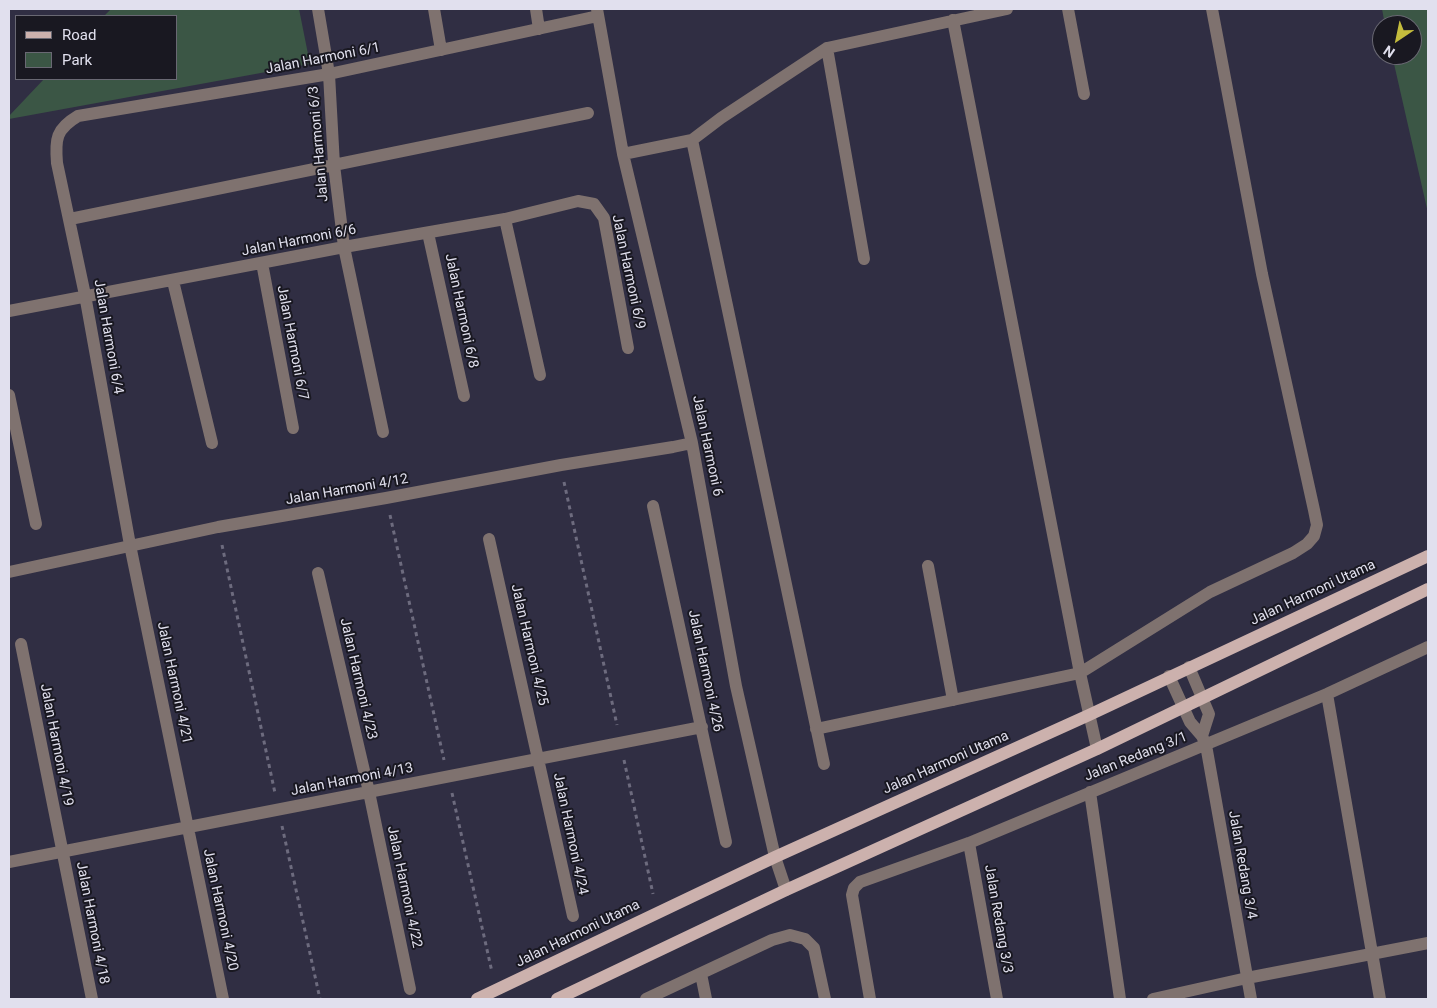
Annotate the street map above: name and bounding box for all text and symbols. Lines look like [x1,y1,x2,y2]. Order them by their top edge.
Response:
legend [15,15,178,80]
north arrow [1372,15,1422,65]
text: Road [62,26,96,44]
street label: Jalan Harmoni 6/1 [264,40,382,78]
text: N [1381,42,1398,61]
text: Park [62,51,92,69]
street label: Jalan Harmoni 6/3 [306,85,332,203]
street label: Jalan Harmoni 6/9 [608,213,648,331]
street label: Jalan Harmoni 6/6 [240,222,358,260]
street label: Jalan Harmoni 6/8 [441,252,481,370]
street label: Jalan Harmoni 6/4 [90,278,126,396]
street label: Jalan Harmoni 6/7 [273,284,311,402]
street label: Jalan Harmoni 6 [688,394,726,498]
street label: Jalan Harmoni 4/12 [284,471,410,509]
street label: Jalan Harmoni Utama [1248,557,1378,629]
street label: Jalan Harmoni 4/25 [507,583,551,707]
street label: Jalan Harmoni 4/26 [684,609,726,733]
street label: Jalan Harmoni 4/23 [336,617,380,741]
street label: Jalan Harmoni 4/21 [153,621,195,745]
street label: Jalan Harmoni 4/19 [36,682,76,808]
street label: Jalan Harmoni Utama [880,728,1012,798]
street label: Jalan Redang 3/1 [1082,729,1190,785]
street label: Jalan Harmoni 4/13 [289,760,415,800]
street label: Jalan Harmoni 4/24 [549,772,591,896]
street label: Jalan Redang 3/4 [1224,810,1260,920]
street label: Jalan Harmoni 4/22 [383,825,425,949]
street label: Jalan Harmoni 4/20 [199,848,241,972]
street label: Jalan Harmoni 4/18 [72,860,112,986]
street label: Jalan Redang 3/3 [980,864,1016,974]
street label: Jalan Harmoni Utama [513,897,643,971]

